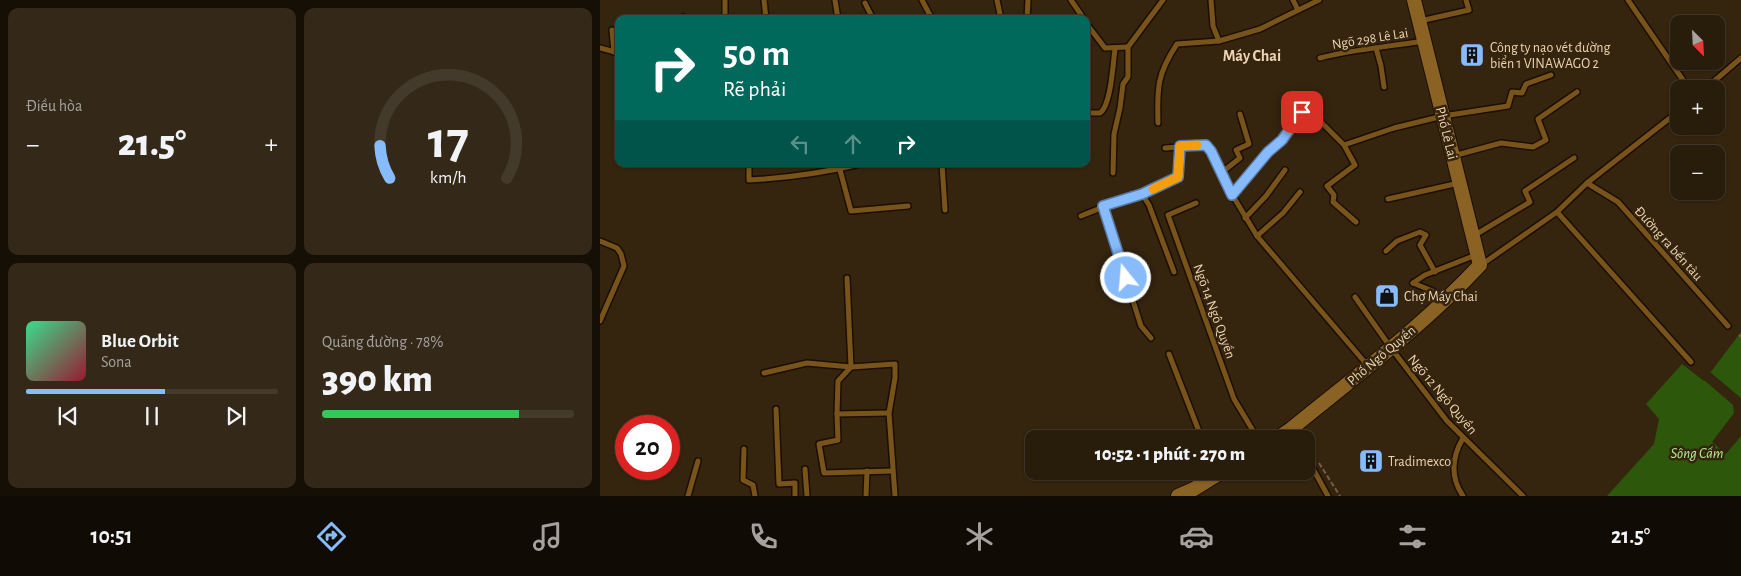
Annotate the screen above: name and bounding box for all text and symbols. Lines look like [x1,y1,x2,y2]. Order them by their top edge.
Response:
north arrow [1670,15,1725,70]
map controls [1670,15,1725,200]
street label: Ngõ 298 Lê Lai [1331,26,1409,52]
icon: right [640,35,705,100]
text: 50 m [723,37,790,72]
place label: Công ty nạo vét đường biển 1 VINAWAGO 2 [1490,41,1611,71]
building icon: Công ty nạo vét đường biển 1 VINAWAGO 2 [1459,42,1485,68]
district label: Máy Chai [1223,48,1281,65]
text: Rẽ phải [723,78,786,100]
button: + [1670,80,1725,135]
pin [1281,91,1323,133]
text: Điều hòa [26,98,82,114]
icon: arrive [1288,98,1316,126]
street label: Phố Lê Lai [1433,105,1460,161]
text: 17 [427,115,469,167]
text: 21.5° [118,125,186,163]
icon: left [786,130,814,158]
icon: ahead [839,130,867,158]
icon: right [892,130,920,158]
text: − [26,131,39,159]
text: + [265,131,278,159]
button: − [1670,145,1725,200]
text: km/h [430,169,466,187]
street label: Đường ra bến tàu [1631,203,1706,283]
position arrow [1099,251,1151,303]
street label: Ngõ 14 Ngô Quyền [1190,262,1239,361]
shop icon: Chợ Máy Chai [1374,283,1400,309]
place label: Chợ Máy Chai [1404,290,1478,304]
street label: Phố Ngô Quyền [1344,323,1418,388]
text: Blue Orbit [101,332,179,351]
text: Quãng đường · 78% [322,334,444,350]
street label: Ngõ 12 Ngô Quyền [1405,351,1480,437]
text: Sona [101,354,132,370]
text: 390 km [322,361,433,399]
icon: previous [54,402,82,430]
icon: pause [138,402,166,430]
icon: next [222,402,250,430]
speed limit sign: 20 [615,415,680,480]
text: 10:52 · 1 phút · 270 m [1095,445,1245,464]
water label: Sông Cấm [1671,446,1724,461]
building icon: Tradimexco [1358,448,1384,474]
place label: Tradimexco [1388,455,1451,469]
icon: directions [314,519,349,554]
icon: music [530,519,565,554]
icon: phone [746,519,781,554]
icon: climate [962,519,997,554]
icon: car [1179,519,1214,554]
icon: filters [1395,519,1430,554]
text: 10:51 [91,525,132,547]
text: 21.5° [1611,525,1650,547]

